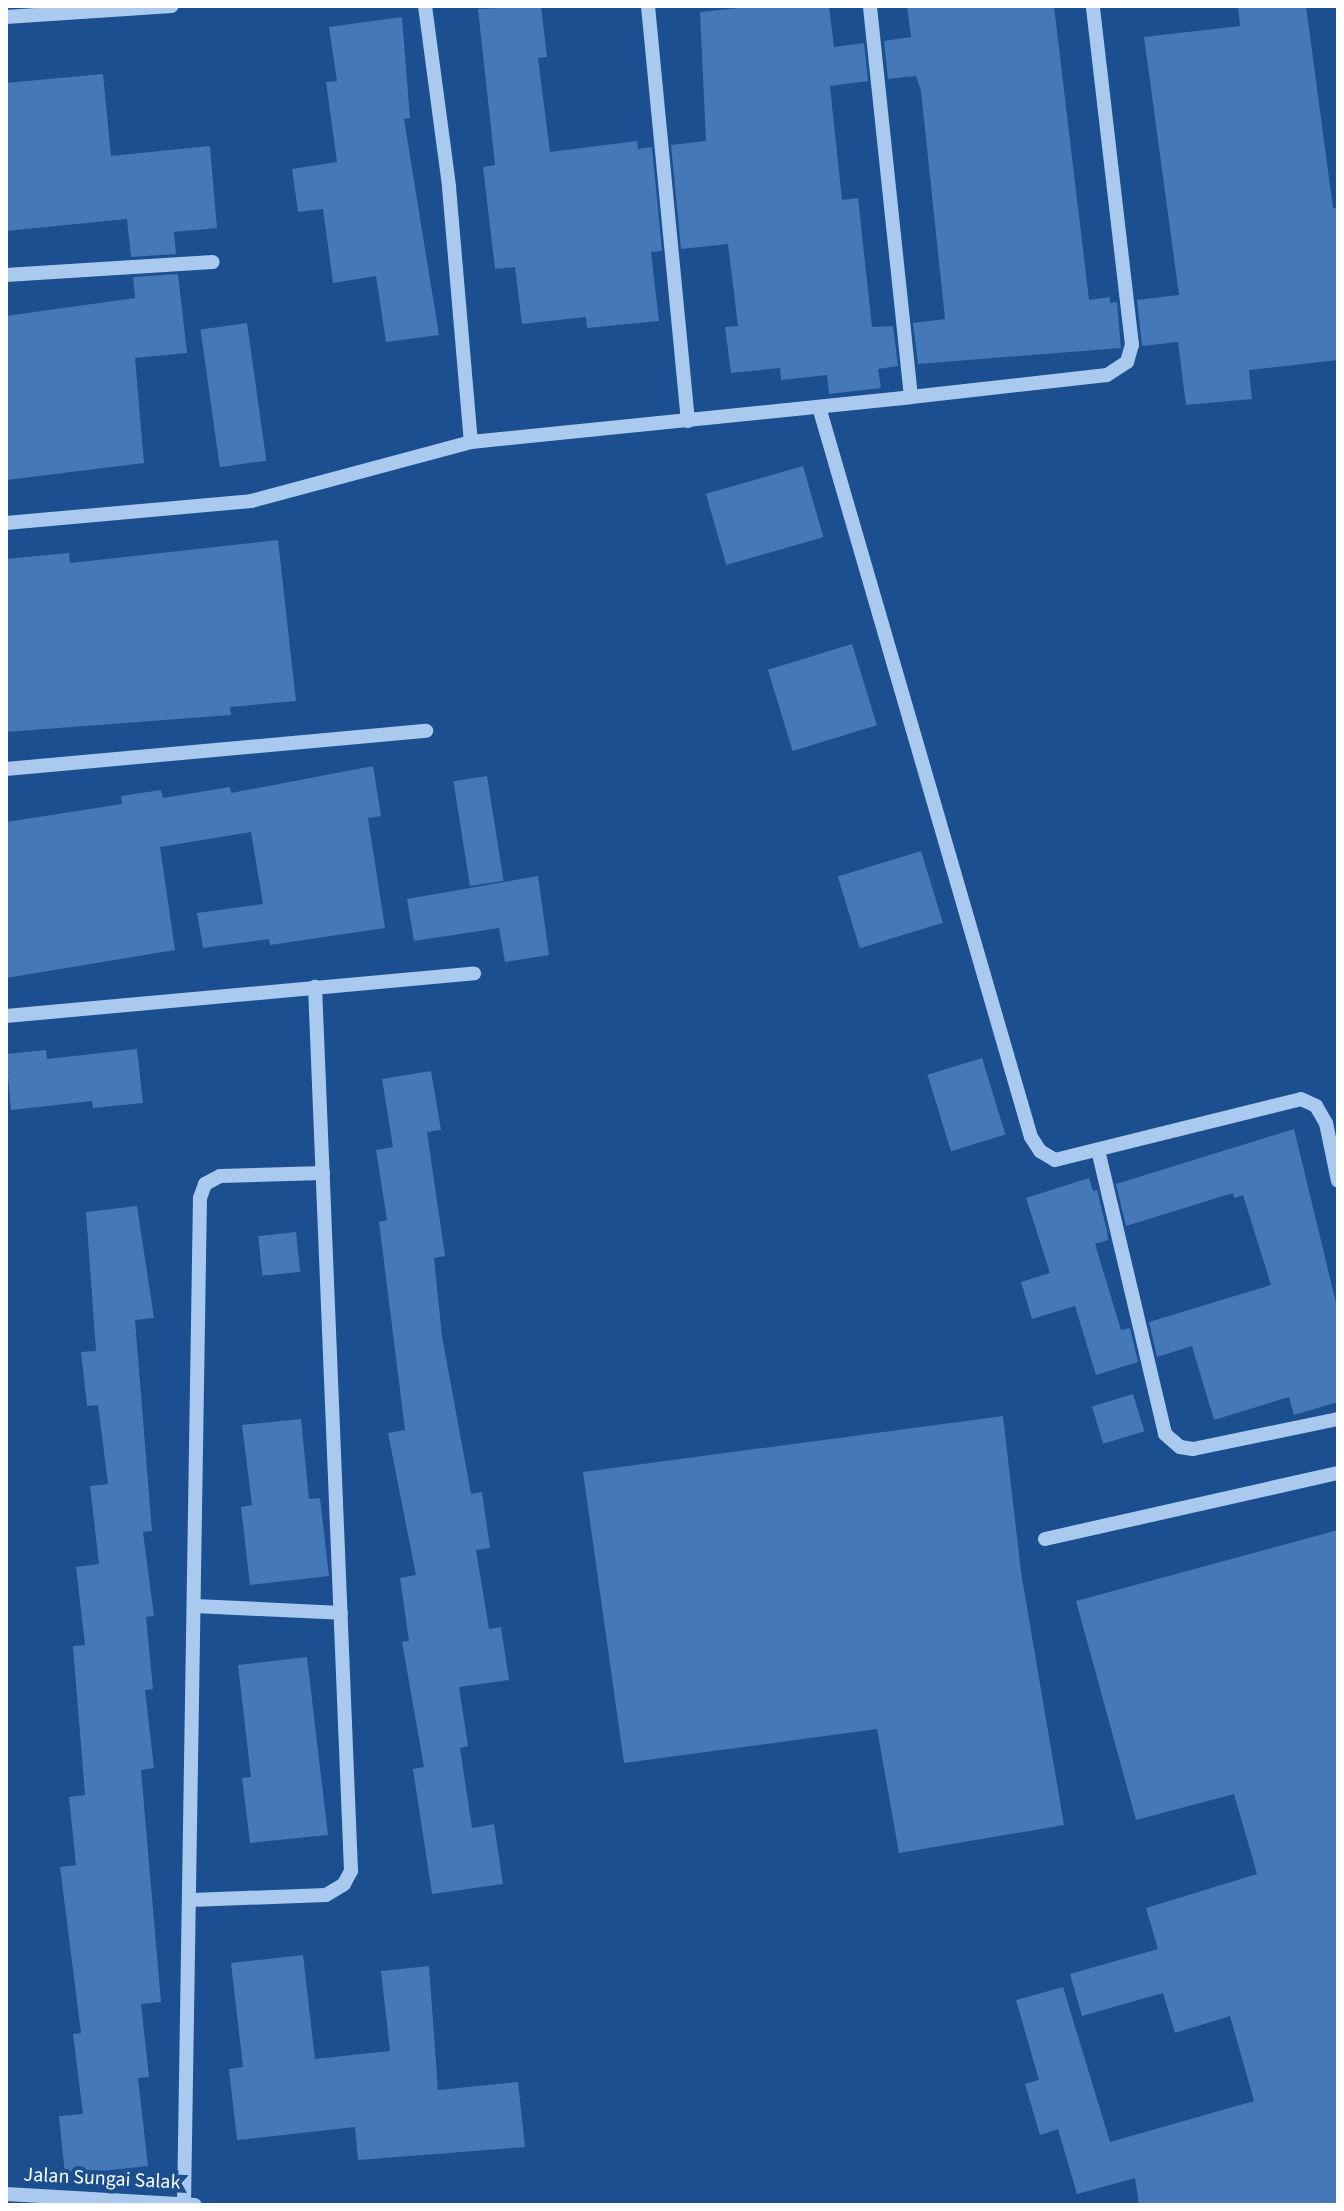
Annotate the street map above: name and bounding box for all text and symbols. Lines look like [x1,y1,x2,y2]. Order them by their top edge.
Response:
street label: Jalan Sungai Salak [23,2163,181,2195]

